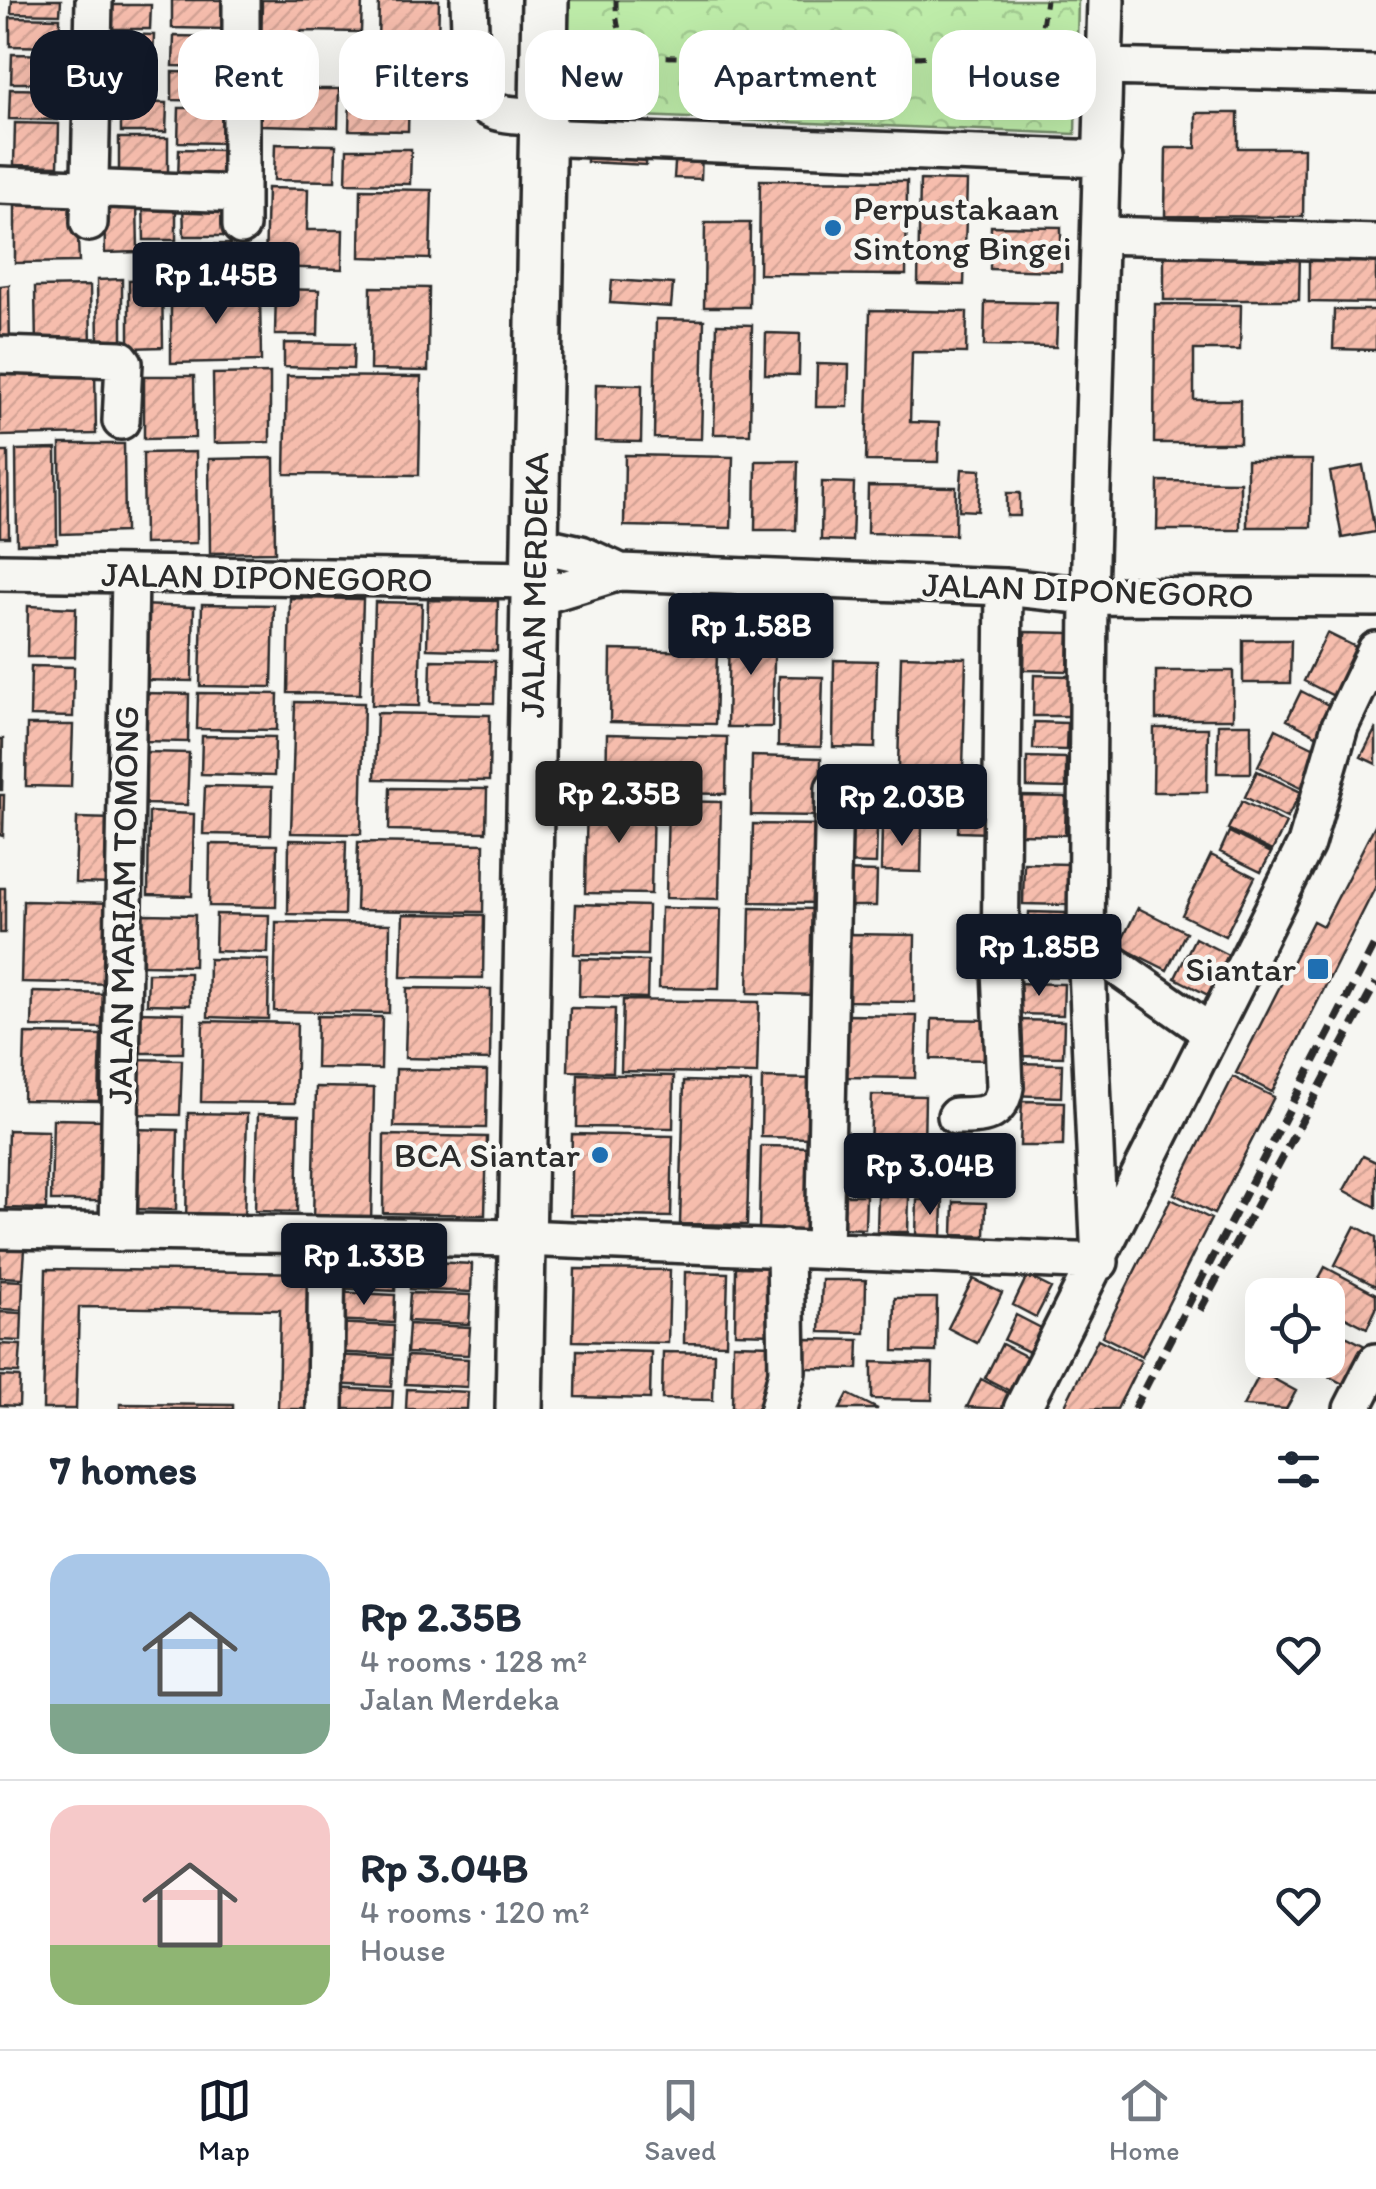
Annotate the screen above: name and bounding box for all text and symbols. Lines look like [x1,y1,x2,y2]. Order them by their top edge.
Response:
chip: Buy [30,30,158,120]
chip: Rent [178,30,319,120]
chip: Filters [339,30,505,120]
chip: New [525,30,659,120]
chip: Apartment [679,30,912,120]
chip: House [932,30,1096,120]
place label: Perpustakaan Sintong Bingei [853,187,1072,269]
marker: Perpustakaan Sintong Bingei [822,217,844,239]
pin: Rp 1.45B [113,242,319,327]
text: Rp 1.45B [155,255,277,293]
street label: JALAN MERDEKA [511,451,557,719]
street label: JALAN DIPONEGORO [101,553,433,601]
street label: JALAN DIPONEGORO [921,563,1255,617]
pin: Rp 1.58B [648,593,854,678]
text: Rp 1.58B [690,606,812,644]
street label: JALAN MARIAM TOMONG [99,705,147,1105]
pin: Rp 2.35B [516,761,722,846]
pin: Rp 2.03B [799,764,1005,849]
text: Rp 2.35B [557,774,681,812]
text: Rp 2.03B [839,777,965,815]
pin: Rp 1.85B [936,914,1142,999]
text: Rp 1.85B [978,927,1100,965]
place label: Siantar [1185,948,1296,990]
marker: Siantar [1305,956,1331,982]
pin: Rp 3.04B [827,1133,1033,1218]
place label: BCA Siantar [394,1134,580,1176]
marker: BCA Siantar [589,1144,611,1166]
text: Rp 3.04B [866,1146,994,1184]
pin: Rp 1.33B [261,1223,467,1308]
text: Rp 1.33B [303,1236,425,1274]
map controls [1245,1278,1345,1378]
button: locate [1245,1278,1345,1378]
icon: filters [1271,1442,1326,1497]
text: 7 homes [50,1444,197,1495]
text: Rp 2.35B [360,1591,522,1642]
icon: home [130,1594,250,1714]
icon: heart [1271,1627,1326,1682]
text: 4 rooms · 128 m² [360,1642,587,1680]
text: Jalan Merdeka [360,1680,559,1718]
text: Rp 3.04B [360,1842,529,1893]
icon: home [130,1845,250,1965]
icon: heart [1271,1878,1326,1933]
text: 4 rooms · 120 m² [360,1893,590,1931]
text: House [360,1931,446,1969]
tab: Map [197,2073,252,2167]
tab: Saved [645,2073,716,2167]
tab: Home [1109,2073,1180,2167]

